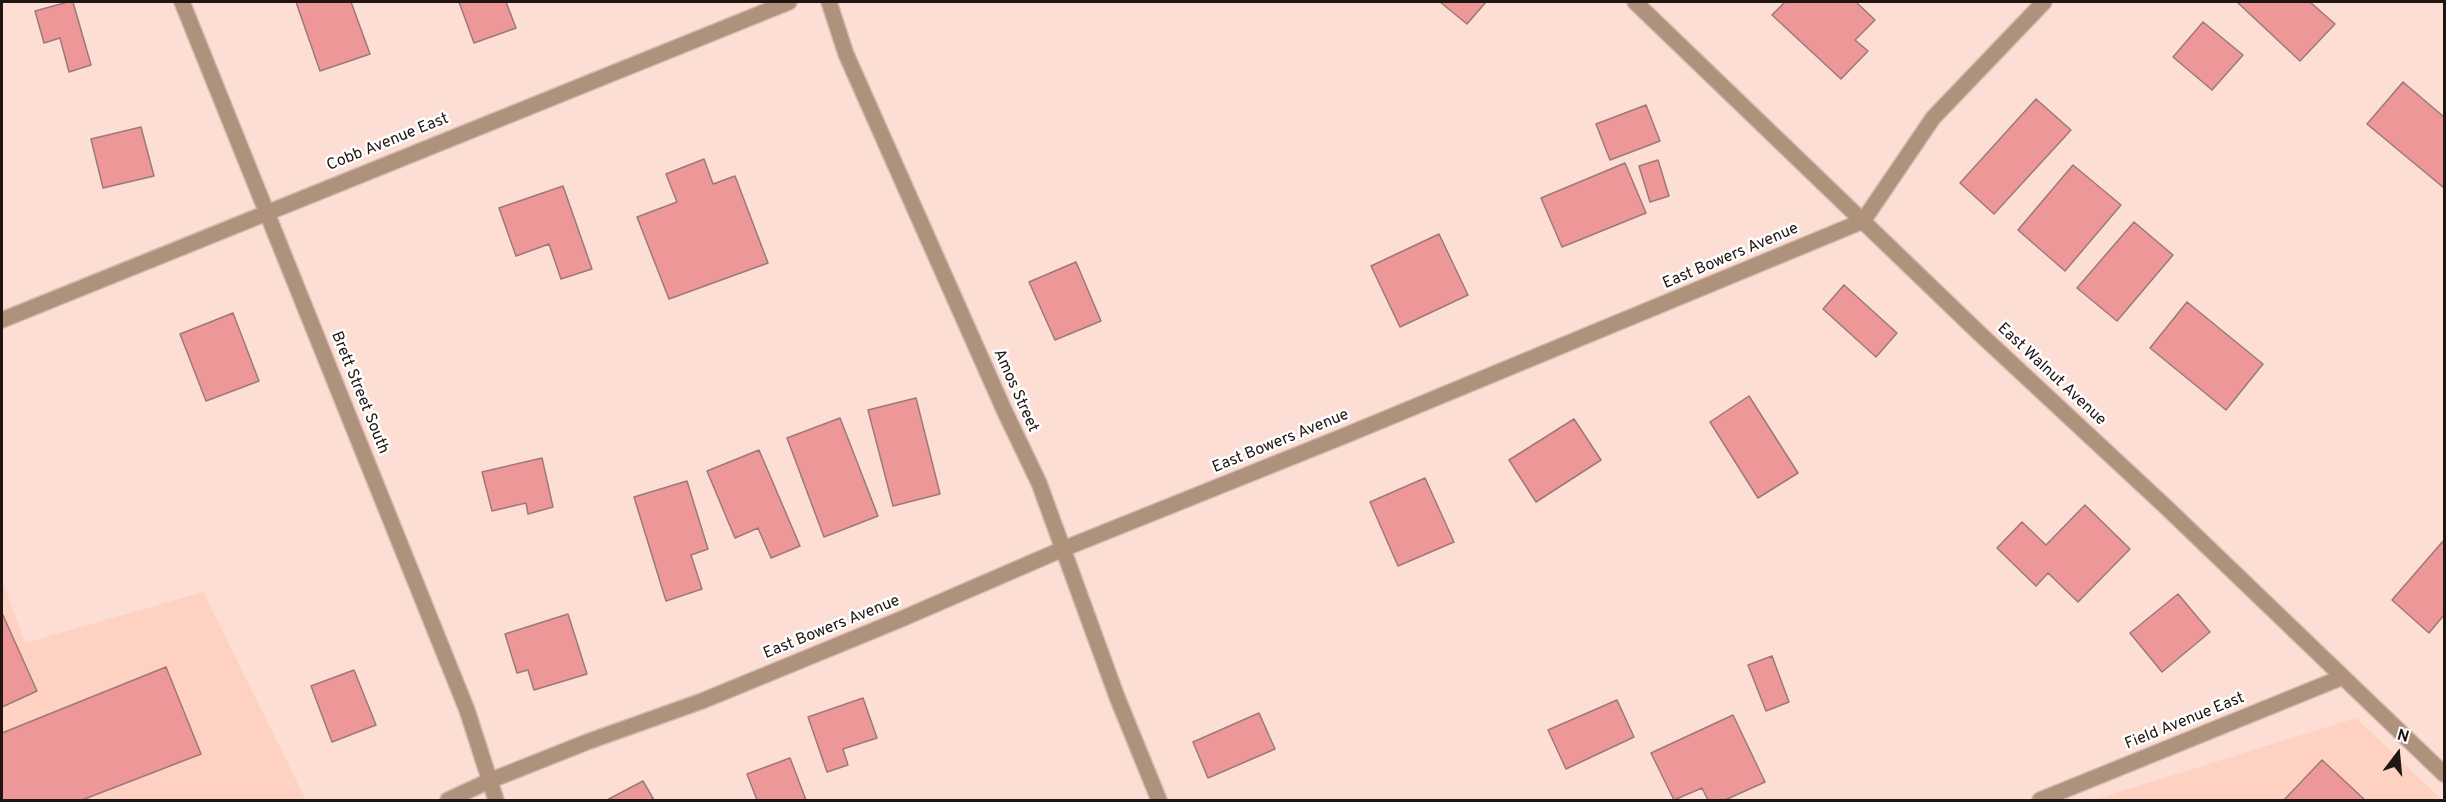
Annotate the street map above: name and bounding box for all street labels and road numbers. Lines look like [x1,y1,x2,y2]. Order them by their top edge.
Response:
street label: Cobb Avenue East [324,110,452,176]
street label: East Bowers Avenue [1660,220,1802,294]
street label: East Walnut Avenue [1993,320,2109,430]
street label: Brett Street South [326,329,392,457]
street label: Amos Street [988,347,1042,435]
street label: East Bowers Avenue [1210,406,1352,478]
street label: East Bowers Avenue [761,592,903,664]
street label: Field Avenue East [2122,689,2248,755]

